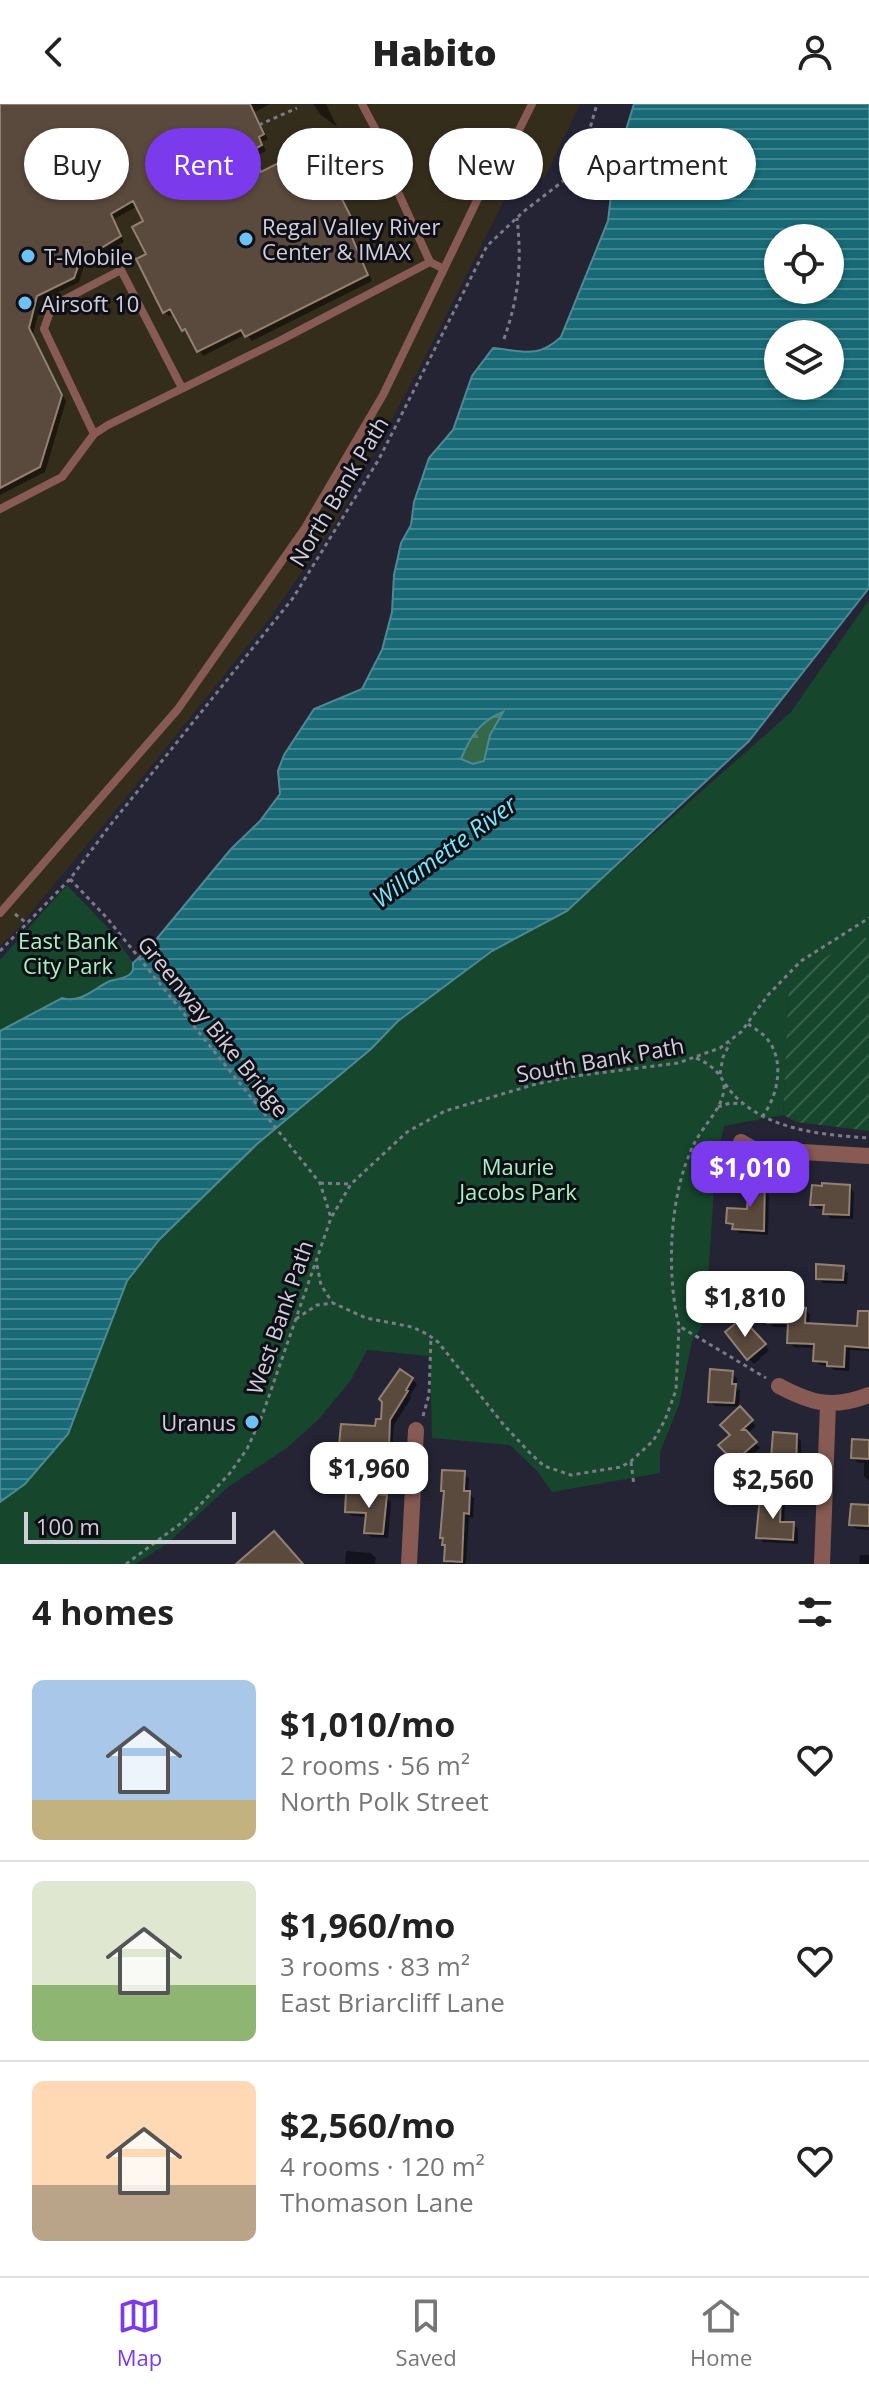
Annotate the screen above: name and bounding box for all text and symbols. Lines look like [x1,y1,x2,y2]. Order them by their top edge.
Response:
text: Habito [372,28,497,77]
icon: back [32,30,76,74]
icon: person [793,30,837,74]
chip: Buy [24,128,129,200]
chip: Rent [145,128,261,200]
chip: Filters [277,128,413,200]
chip: New [429,128,543,200]
chip: Apartment [559,128,756,200]
place label: Regal Valley River Center & IMAX [262,211,440,266]
map controls [764,224,844,400]
button: locate [764,224,844,304]
marker: Regal Valley River Center & IMAX [237,230,255,248]
place label: T-Mobile [44,241,133,271]
marker: T-Mobile [19,247,37,265]
place label: Airsoft 10 [41,288,139,318]
marker: Airsoft 10 [16,294,34,312]
button: layers [764,320,844,400]
street label: North Bank Path [281,410,395,572]
water label: Willamette River [365,786,524,915]
park label: East Bank City Park [18,925,118,980]
street label: Greenway Bike Bridge [132,929,296,1123]
street label: South Bank Path [514,1029,686,1089]
pin: $1,010 [685,1141,815,1209]
text: $1,010 [709,1149,791,1185]
park label: Maurie Jacobs Park [457,1151,577,1206]
street label: West Bank Path [239,1236,319,1398]
pin: $1,810 [680,1271,810,1339]
text: $1,810 [704,1279,786,1315]
place label: Uranus [161,1407,236,1437]
marker: Uranus [243,1413,261,1431]
pin: $1,960 [304,1442,434,1510]
text: $1,960 [328,1450,410,1486]
pin: $2,560 [708,1453,838,1521]
text: $2,560 [732,1461,814,1497]
scale bar [24,1508,236,1544]
text: 100 m [36,1511,100,1541]
text: 4 homes [32,1589,174,1635]
icon: filters [793,1590,837,1634]
text: $1,010/mo [280,1701,455,1747]
icon: home [96,1712,192,1808]
icon: heart [793,1738,837,1782]
text: 2 rooms · 56 m² [280,1747,470,1783]
text: North Polk Street [280,1783,489,1819]
text: $1,960/mo [280,1902,455,1948]
icon: home [96,1913,192,2009]
icon: heart [793,1939,837,1983]
text: 3 rooms · 83 m² [280,1948,470,1984]
text: East Briarcliff Lane [280,1984,505,2020]
text: $2,560/mo [280,2102,455,2148]
icon: home [96,2113,192,2209]
icon: heart [793,2139,837,2183]
text: 4 rooms · 120 m² [280,2148,485,2184]
text: Thomason Lane [280,2184,474,2220]
tab: Map [117,2294,162,2372]
tab: Saved [396,2294,457,2372]
tab: Home [690,2294,752,2372]

